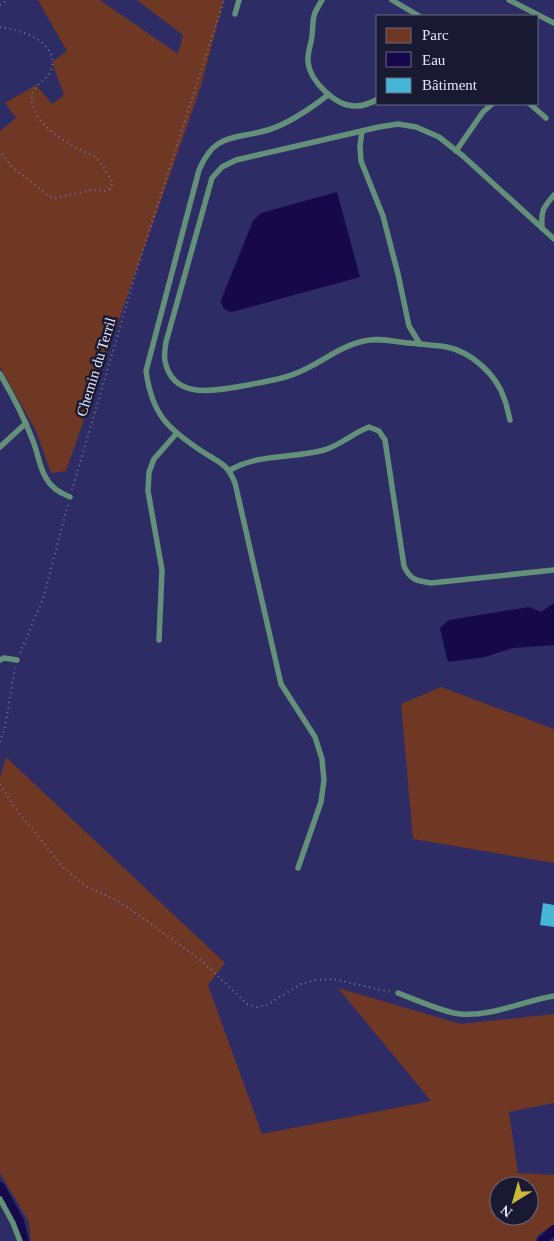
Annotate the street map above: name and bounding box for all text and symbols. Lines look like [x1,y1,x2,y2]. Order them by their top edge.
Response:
legend [376,15,539,105]
text: Parc [422,27,449,43]
text: Eau [422,52,446,68]
text: Bâtiment [422,77,478,93]
street label: Chemin du Terril [73,315,119,419]
north arrow [489,1176,539,1226]
text: N [498,1202,515,1220]

